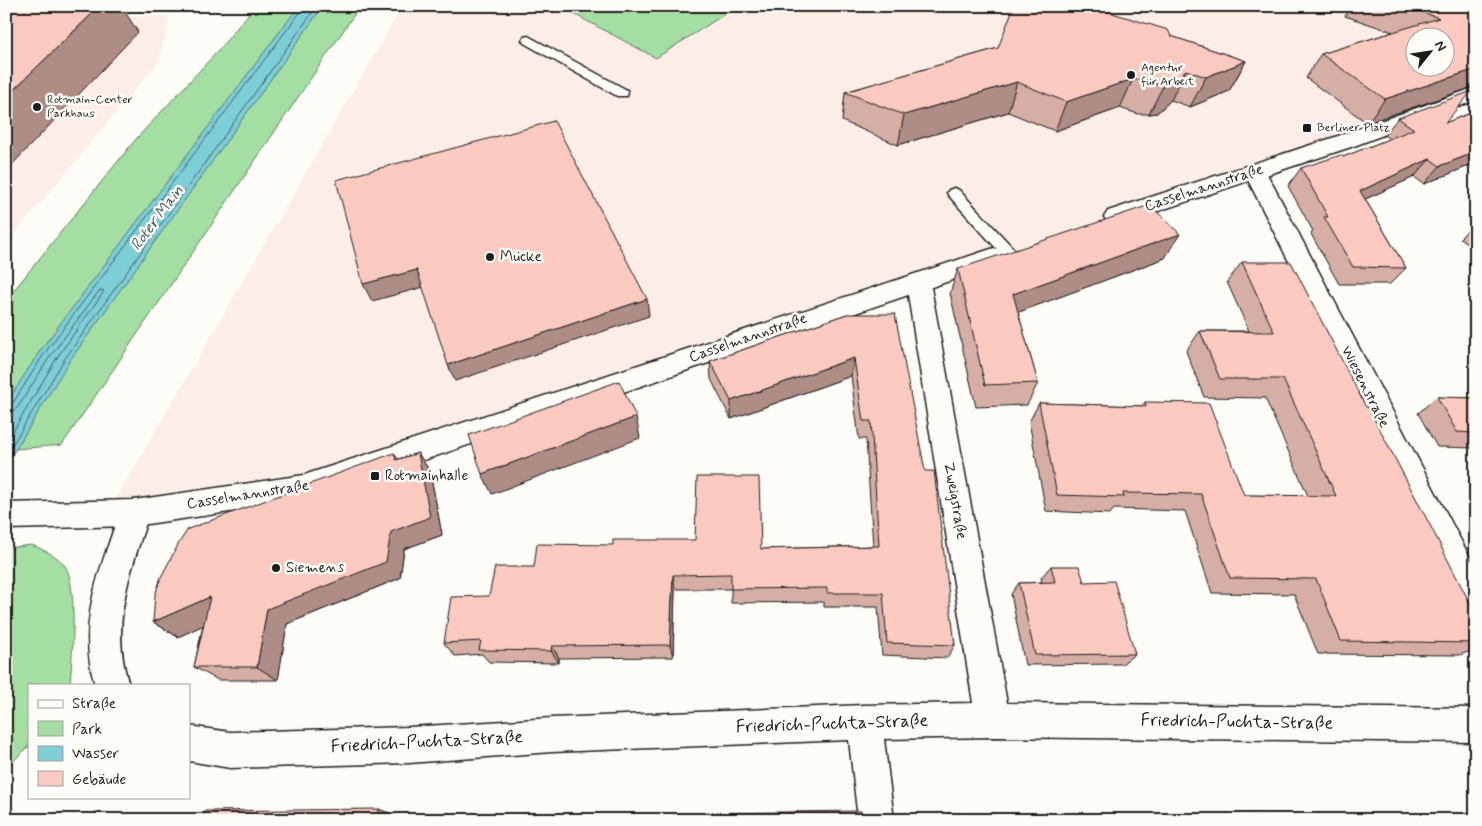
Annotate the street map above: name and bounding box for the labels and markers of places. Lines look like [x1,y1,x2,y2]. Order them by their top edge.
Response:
place label: Agentur für Arbeit [1141,60,1194,90]
marker: Agentur für Arbeit [1125,69,1137,81]
place label: Rotmain-Center Parkhaus [47,92,133,122]
marker: Rotmain-Center Parkhaus [31,101,43,113]
place label: Berliner Platz [1317,120,1390,136]
marker: Berliner Platz [1301,122,1313,134]
place label: Mücke [500,247,542,267]
marker: Mücke [484,251,496,263]
place label: Rotmainhalle [385,466,469,486]
marker: Rotmainhalle [369,470,381,482]
place label: Siemens [286,558,345,578]
marker: Siemens [270,562,282,574]

